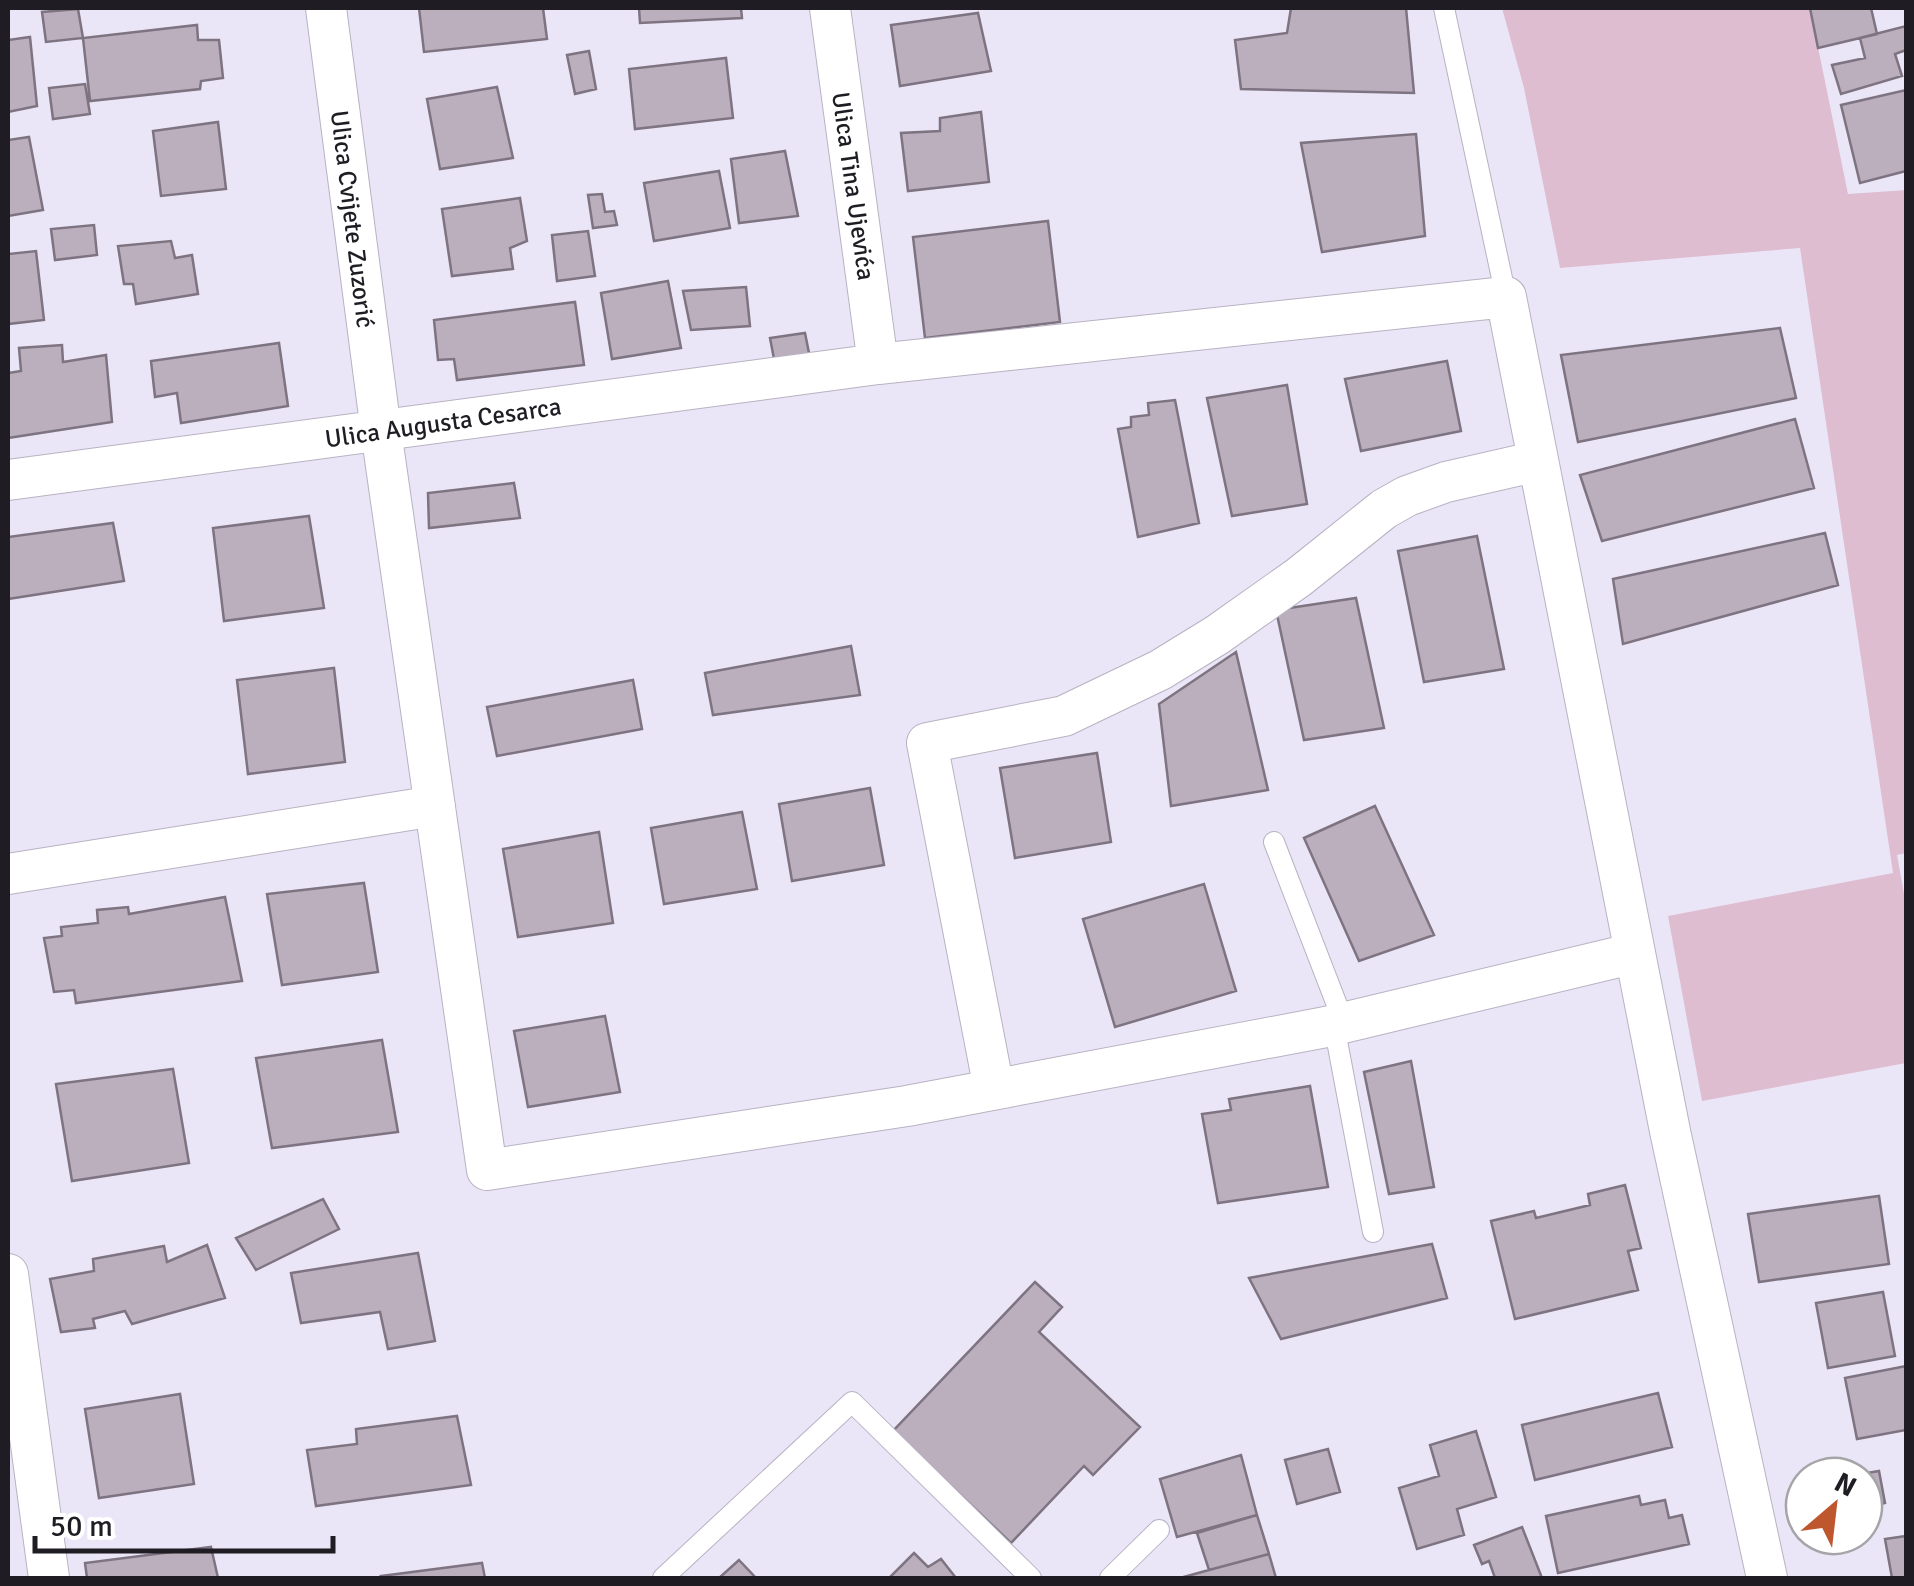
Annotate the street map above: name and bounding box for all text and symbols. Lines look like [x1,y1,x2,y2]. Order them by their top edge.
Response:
street label: Ulica Tina Ujevića [825,90,882,282]
street label: Ulica Cvijete Zuzorić [324,109,381,329]
street label: Ulica Augusta Cesarca [323,391,563,454]
north arrow [1784,1456,1884,1556]
text: N [1829,1465,1862,1504]
scale bar [35,1491,332,1553]
text: 50 m [50,1508,113,1545]

